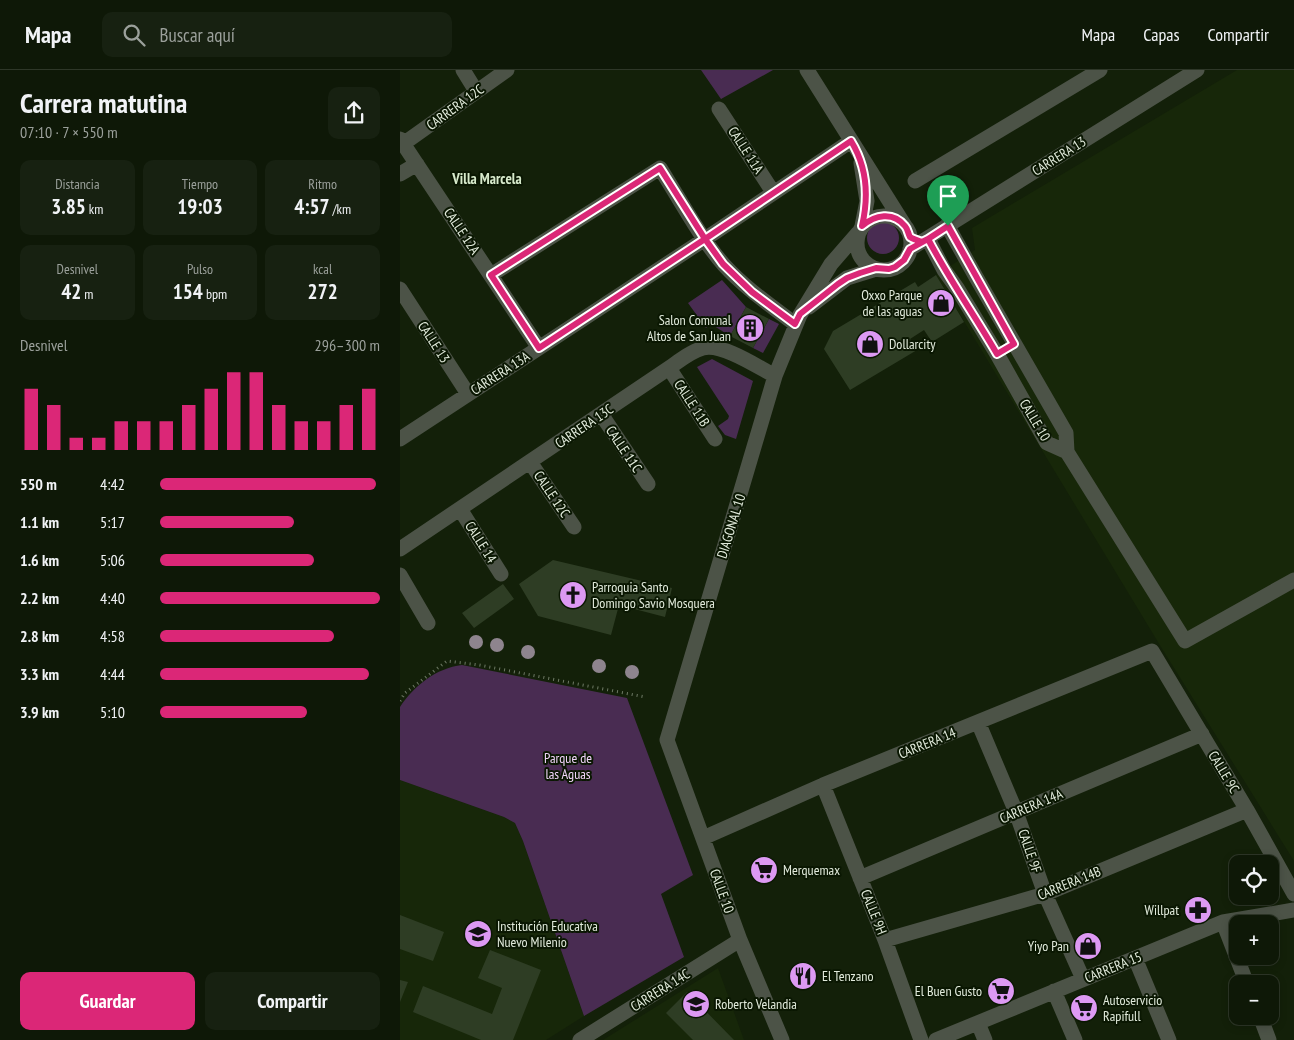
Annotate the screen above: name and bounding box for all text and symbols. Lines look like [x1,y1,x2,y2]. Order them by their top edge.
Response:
search box [102,12,452,57]
text: Mapa [25,19,72,50]
icon: search [120,21,148,49]
text: Buscar aquí [160,23,235,47]
text: Mapa [1082,23,1115,46]
text: Capas [1143,23,1180,46]
text: Compartir [1208,23,1269,46]
street label: CARRERA 12C [423,80,488,134]
text: Carrera matutina [20,84,187,121]
button: share [328,87,380,139]
text: 07:10 · 7 × 550 m [20,122,118,142]
street label: CALLE 11A [724,123,768,177]
street label: CARRERA 13 [1029,132,1089,180]
district label: Villa Marcela [451,169,522,188]
text: Distancia [55,175,100,193]
text: Tiempo [182,175,218,193]
text: Ritmo [308,175,337,193]
pin [927,175,969,226]
icon: arrive [934,182,962,210]
text: 3.85 [51,193,86,220]
text: 19:03 [177,193,223,220]
text: 4:57 [294,193,330,220]
text: km [86,200,103,218]
text: /km [330,200,351,218]
street label: CALLE 12A [440,204,484,258]
text: Desnivel [57,260,98,278]
text: Pulso [187,260,213,278]
text: kcal [313,260,332,278]
text: 42 [61,278,81,305]
text: 154 [173,278,203,305]
text: 272 [308,278,338,305]
text: m [81,285,93,303]
text: bpm [203,285,227,303]
place label: Oxxo Parque de las aguas [861,286,922,320]
shop icon: Oxxo Parque de las aguas [926,288,956,318]
place label: Salon Comunal Altos de San Juan [647,311,732,345]
building icon: Salon Comunal Altos de San Juan [735,313,765,343]
street label: CALLE 13 [414,318,454,366]
shop icon: Dollarcity [855,329,885,359]
text: Desnivel [20,335,67,355]
text: 296–300 m [315,335,380,355]
place label: Dollarcity [889,335,936,353]
street label: CARRERA 13A [467,347,533,399]
street label: CALLE 11B [670,376,714,430]
street label: CALLE 10 [1015,396,1055,444]
street label: CARRERA 13C [551,400,617,452]
street label: CALLE 11C [602,422,646,476]
street label: CALLE 12C [530,467,574,521]
text: 550 m [20,474,57,494]
text: 4:42 [100,474,125,494]
street label: DIAGONAL 10 [713,492,749,560]
text: 1.1 km [20,512,59,532]
text: 5:17 [100,512,125,532]
street label: CALLE 14 [461,518,501,567]
text: 1.6 km [20,550,59,570]
text: 5:06 [100,550,125,570]
place label: Parroquia Santo Domingo Savio Mosquera [592,578,715,612]
church icon: Parroquia Santo Domingo Savio Mosquera [558,580,588,610]
text: 2.2 km [20,588,59,608]
text: 4:40 [100,588,125,608]
text: 2.8 km [20,626,59,646]
text: 4:58 [100,626,125,646]
text: 3.3 km [20,664,59,684]
text: 4:44 [100,664,125,684]
text: 3.9 km [20,702,59,722]
text: 5:10 [100,702,125,722]
street label: CARRERA 14 [896,723,959,763]
street label: CALLE 9C [1204,748,1244,797]
park label: Parque de las Aguas [544,749,592,783]
street label: CARRERA 14A [997,785,1066,827]
street label: CALLE 9F [1014,827,1046,876]
supermarket icon: Merquemax [749,855,779,885]
map controls [1229,855,1279,1025]
button: locate [1229,855,1279,905]
place label: Merquemax [783,861,840,879]
street label: CARRERA 14B [1035,862,1103,904]
street label: CALLE 10 [706,866,738,916]
street label: CALLE 9H [857,887,891,937]
pharmacy icon: Willpat [1183,895,1213,925]
place label: Willpat [1144,901,1179,919]
button: + [1229,915,1279,965]
place label: Institución Educativa Nuevo Milenio [497,917,598,951]
school or university icon: Institución Educativa Nuevo Milenio [463,919,493,949]
shop icon: Yiyo Pan [1073,931,1103,961]
place label: Yiyo Pan [1028,937,1069,955]
street label: CARRERA 15 [1082,947,1144,987]
restaurant icon: El Tenzano [788,961,818,991]
street label: CARRERA 14C [627,964,694,1015]
place label: El Tenzano [822,967,873,985]
button: Guardar [20,972,195,1030]
button: Compartir [205,972,380,1030]
button: − [1229,975,1279,1025]
supermarket icon: El Buen Gusto [986,976,1016,1006]
place label: El Buen Gusto [915,982,982,1000]
school or university icon: Roberto Velandia [681,989,711,1019]
place label: Autoservicio Rapifull [1103,991,1162,1025]
supermarket icon: Autoservicio Rapifull [1069,993,1099,1023]
place label: Roberto Velandia [715,995,797,1013]

